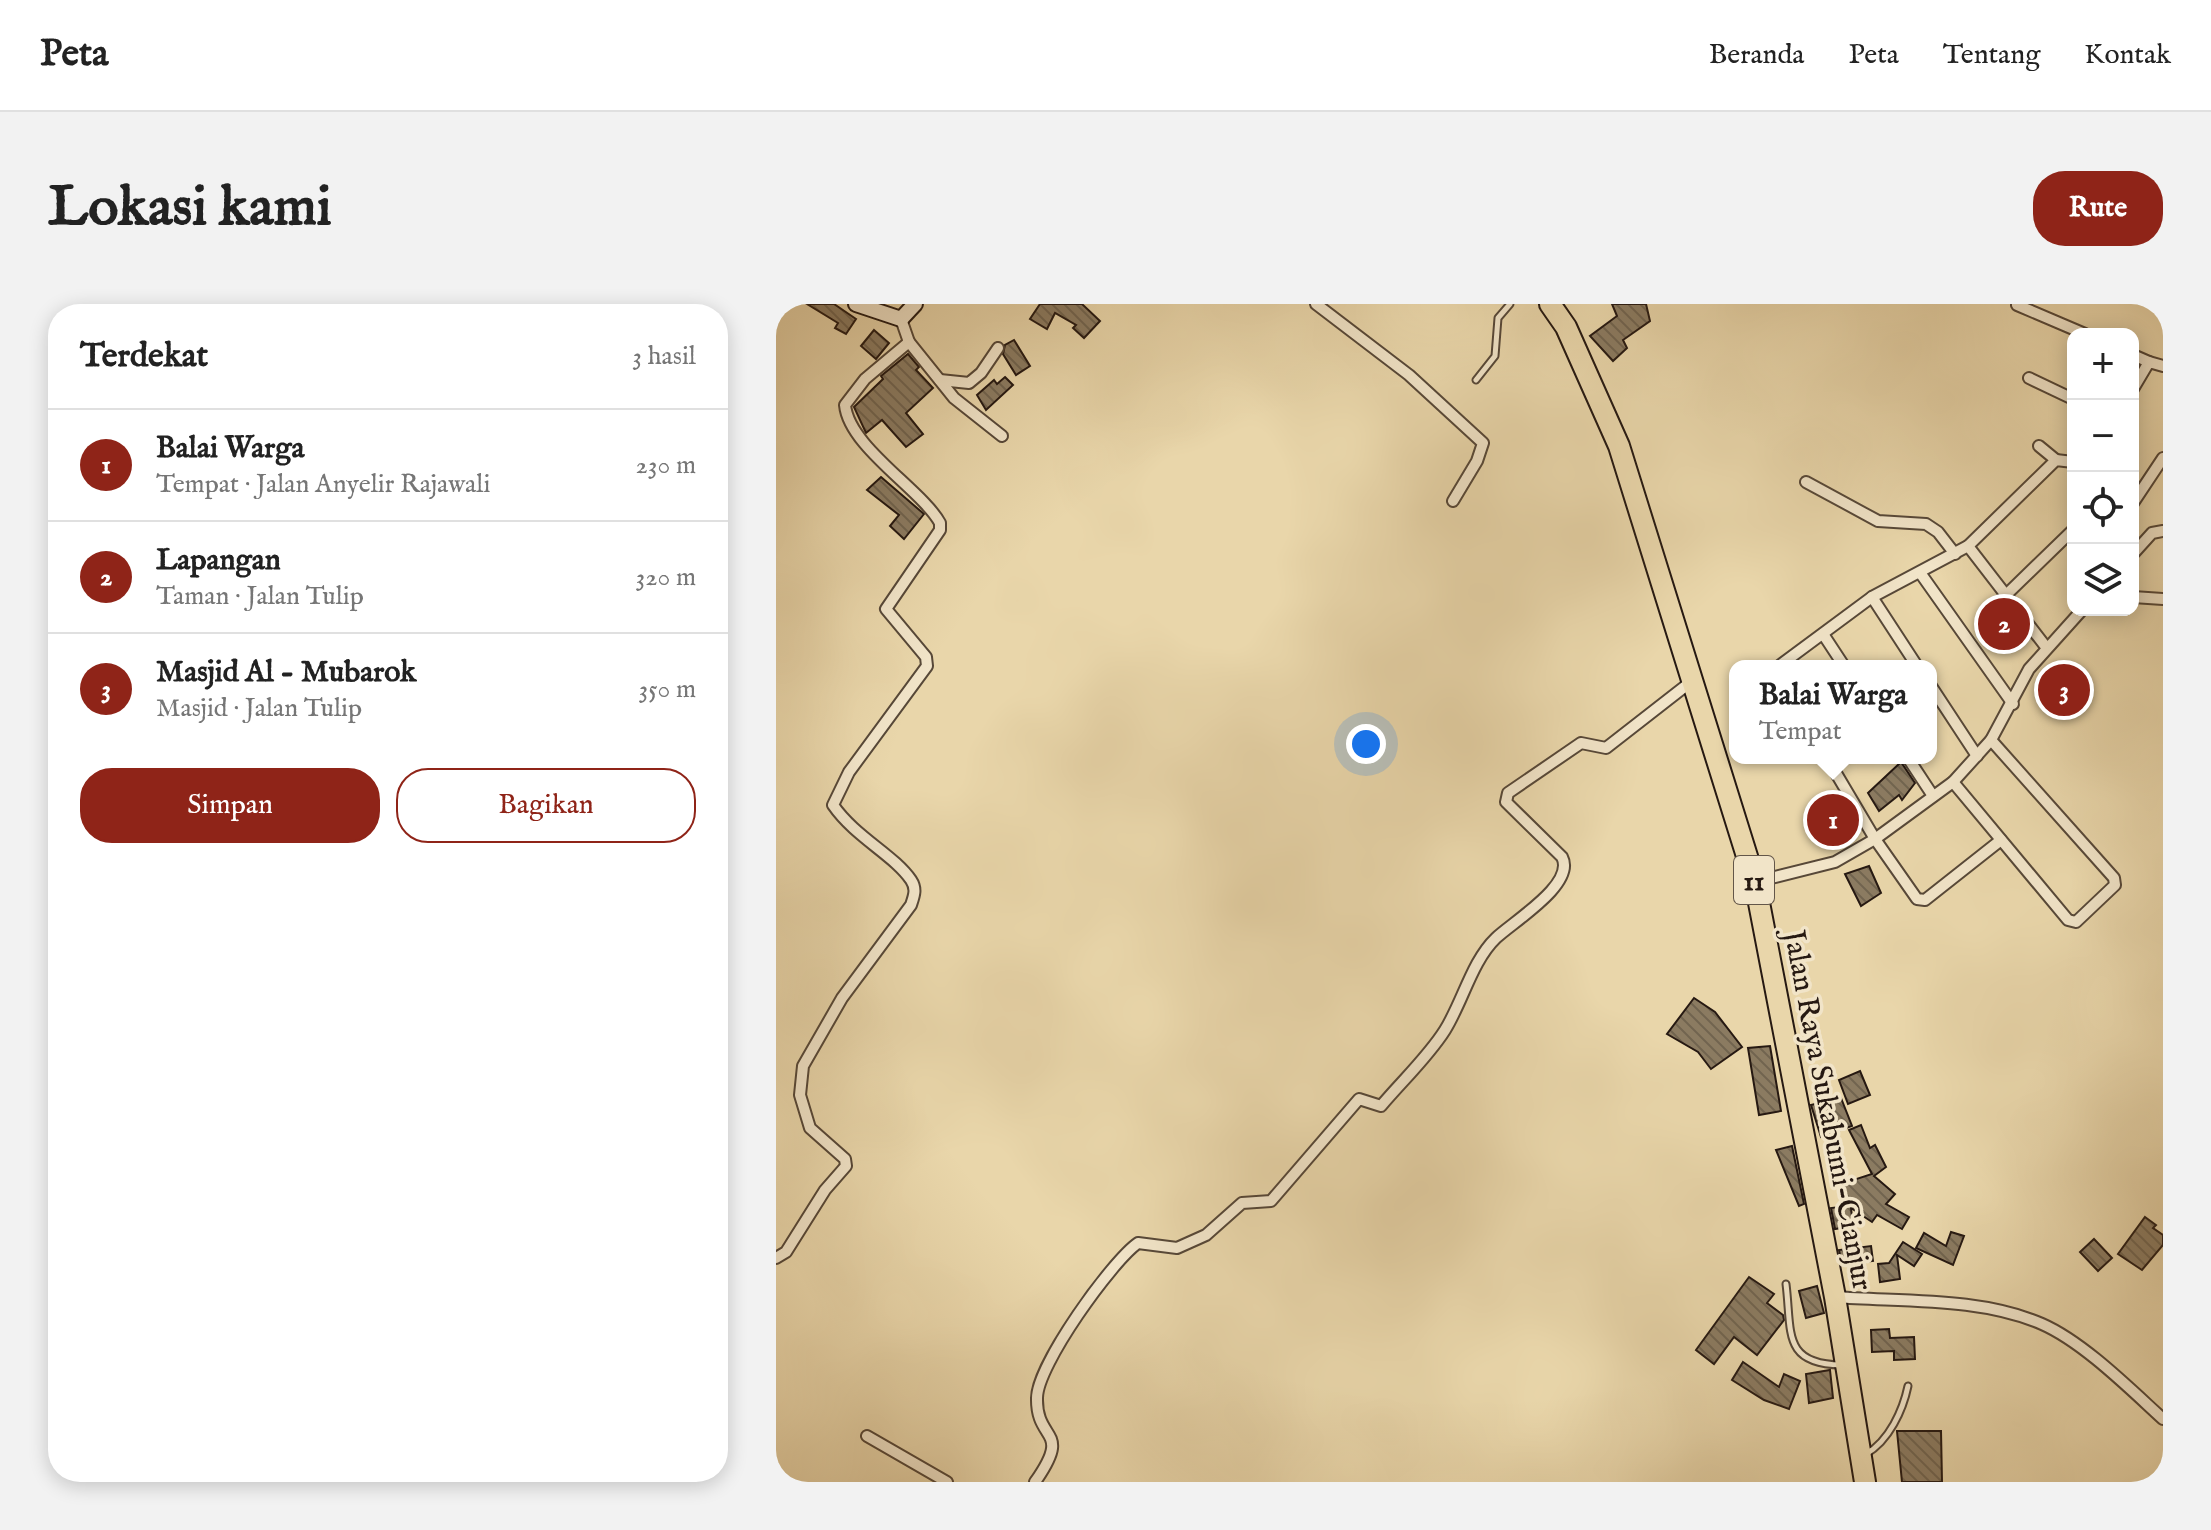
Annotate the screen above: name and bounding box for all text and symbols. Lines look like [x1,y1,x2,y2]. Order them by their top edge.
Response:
text: Peta [40,31,108,79]
text: Beranda [1709,38,1804,73]
text: Peta [1848,38,1899,73]
text: Tentang [1943,38,2040,73]
text: Kontak [2084,38,2171,73]
button: Rute [2033,171,2163,246]
text: Lokasi kami [48,173,332,244]
map controls [2067,328,2139,616]
button: + [2067,328,2139,400]
text: Terdekat [80,335,208,378]
text: 3 hasil [632,340,696,373]
button: − [2067,400,2139,472]
text: Balai Warga [156,430,305,468]
text: 1 [101,449,111,482]
text: 230 m [636,449,696,482]
text: Tempat · Jalan Anyelir Rajawali [156,468,490,501]
button: locate [2067,472,2139,544]
text: Lapangan [156,542,281,580]
button: layers [2067,544,2139,616]
text: 2 [100,561,112,594]
text: 320 m [636,561,696,594]
text: Taman · Jalan Tulip [156,580,364,613]
pin: 2 [1978,594,2030,654]
text: Masjid Al - Mubarok [156,654,416,692]
popup [1729,660,1937,764]
pin: 3 [2038,660,2090,720]
text: 3 [101,673,111,706]
text: 350 m [638,673,696,706]
text: Balai Warga [1759,677,1907,715]
text: Masjid · Jalan Tulip [156,692,362,725]
text: Tempat [1759,715,1842,748]
your location [1346,724,1386,764]
button: Simpan [80,768,380,843]
button: Bagikan [396,768,696,843]
pin: 1 [1807,790,1859,850]
road number: 11 [1734,856,1774,904]
street label: Jalan Raya Sukabumi-Cianjur [1773,924,1881,1294]

